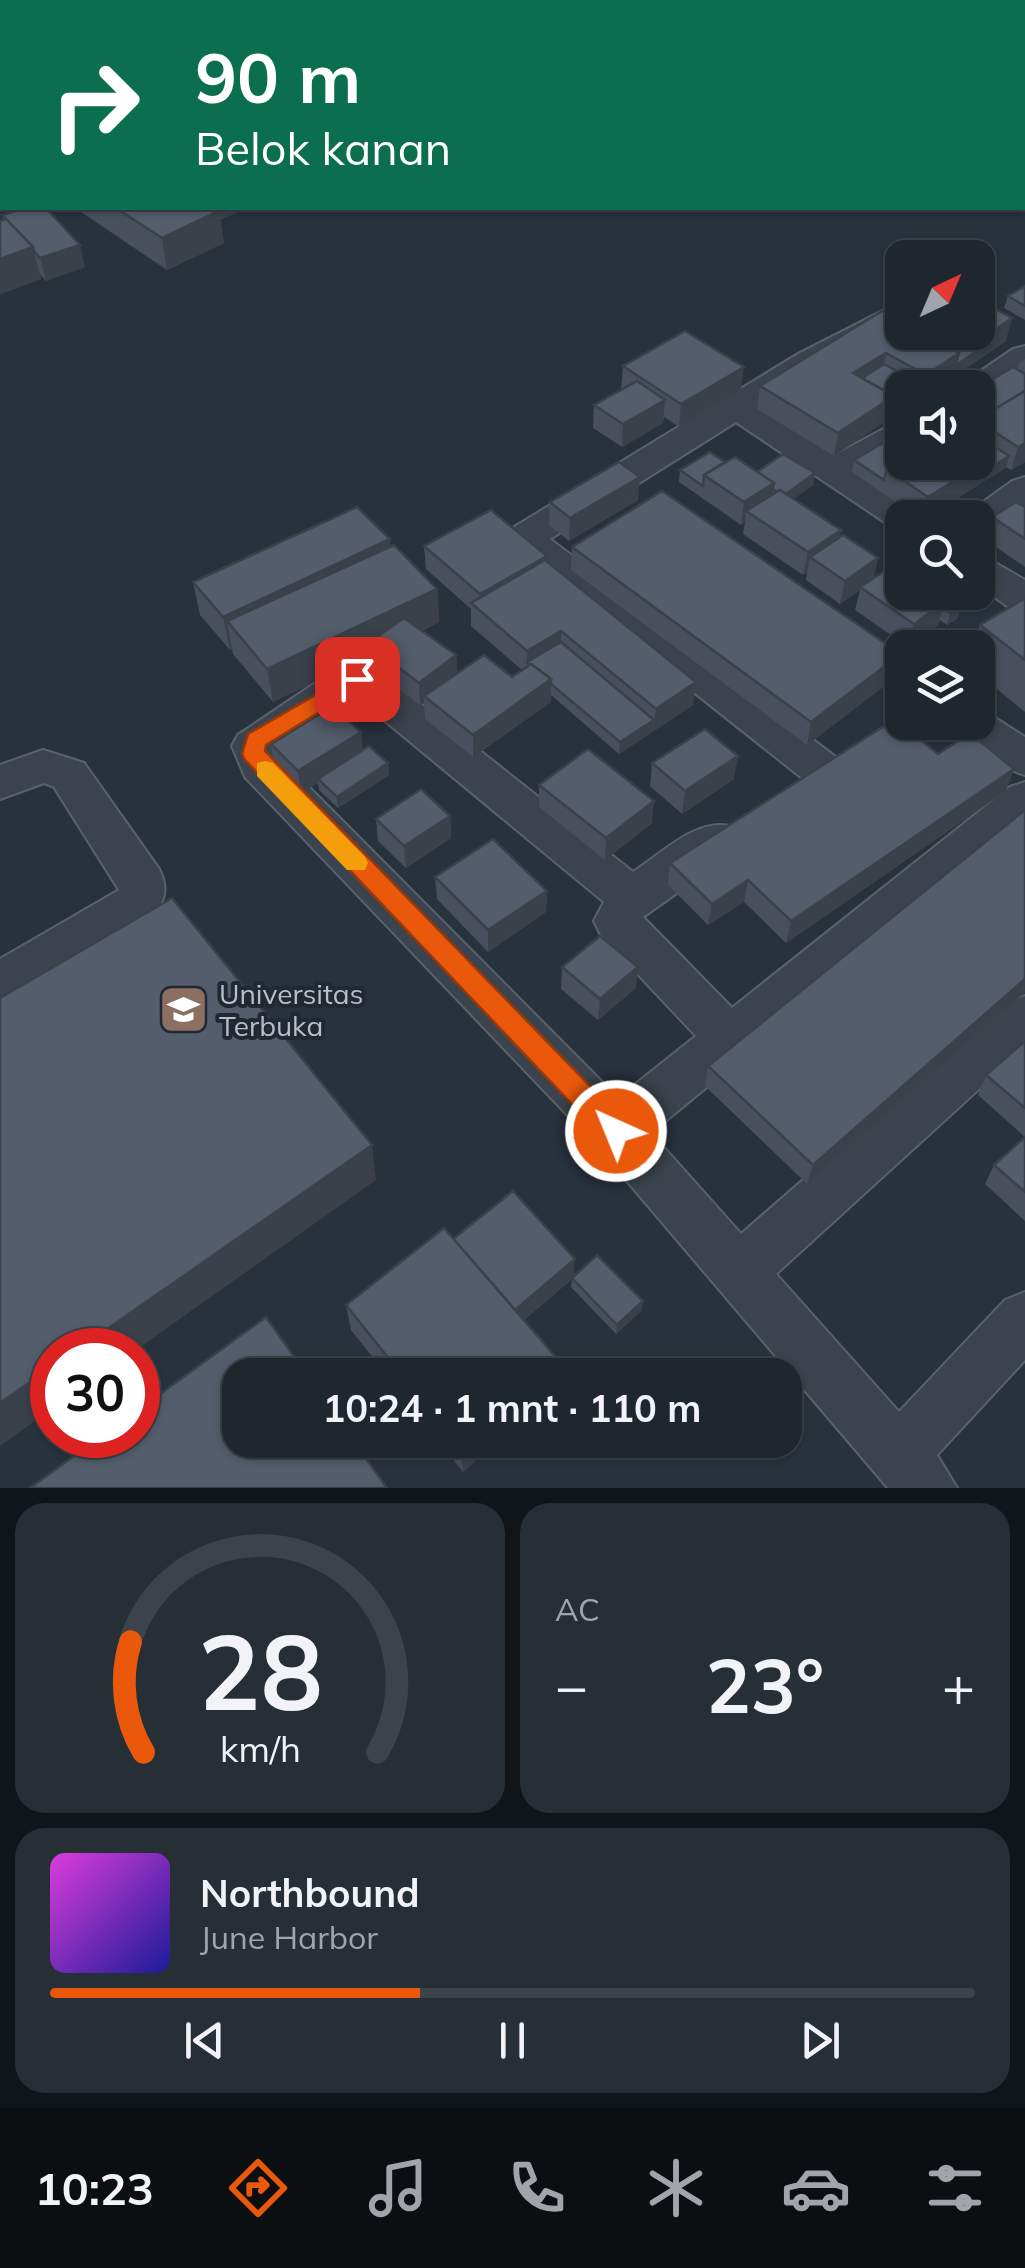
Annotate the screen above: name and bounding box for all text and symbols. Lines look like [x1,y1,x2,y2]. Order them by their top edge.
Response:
text: 90 m [195,33,361,121]
icon: right [30,40,160,170]
text: Belok kanan [195,120,451,176]
north arrow [885,240,995,350]
map controls [885,240,995,740]
button: sound [885,370,995,480]
button: search [885,500,995,610]
button: layers [885,630,995,740]
pin [315,637,400,722]
icon: arrive [330,652,385,707]
place label: Universitas Terbuka [219,976,363,1043]
school or university icon: Universitas Terbuka [158,983,210,1035]
position arrow [564,1079,668,1183]
speed limit sign: 30 [30,1328,160,1458]
text: 10:24 · 1 mnt · 110 m [322,1384,702,1432]
text: AC [555,1589,600,1629]
text: 28 [198,1605,322,1736]
text: 23° [706,1638,824,1732]
text: − [555,1651,588,1720]
text: + [942,1651,975,1720]
text: km/h [220,1726,300,1771]
text: Northbound [200,1869,420,1917]
text: June Harbor [200,1917,378,1957]
icon: previous [177,2013,232,2068]
icon: pause [485,2013,540,2068]
icon: next [793,2013,848,2068]
icon: directions [223,2153,293,2223]
icon: music [363,2153,433,2223]
icon: phone [502,2153,572,2223]
icon: climate [641,2153,711,2223]
icon: car [781,2153,851,2223]
icon: filters [920,2153,990,2223]
text: 10:23 [35,2160,154,2216]

